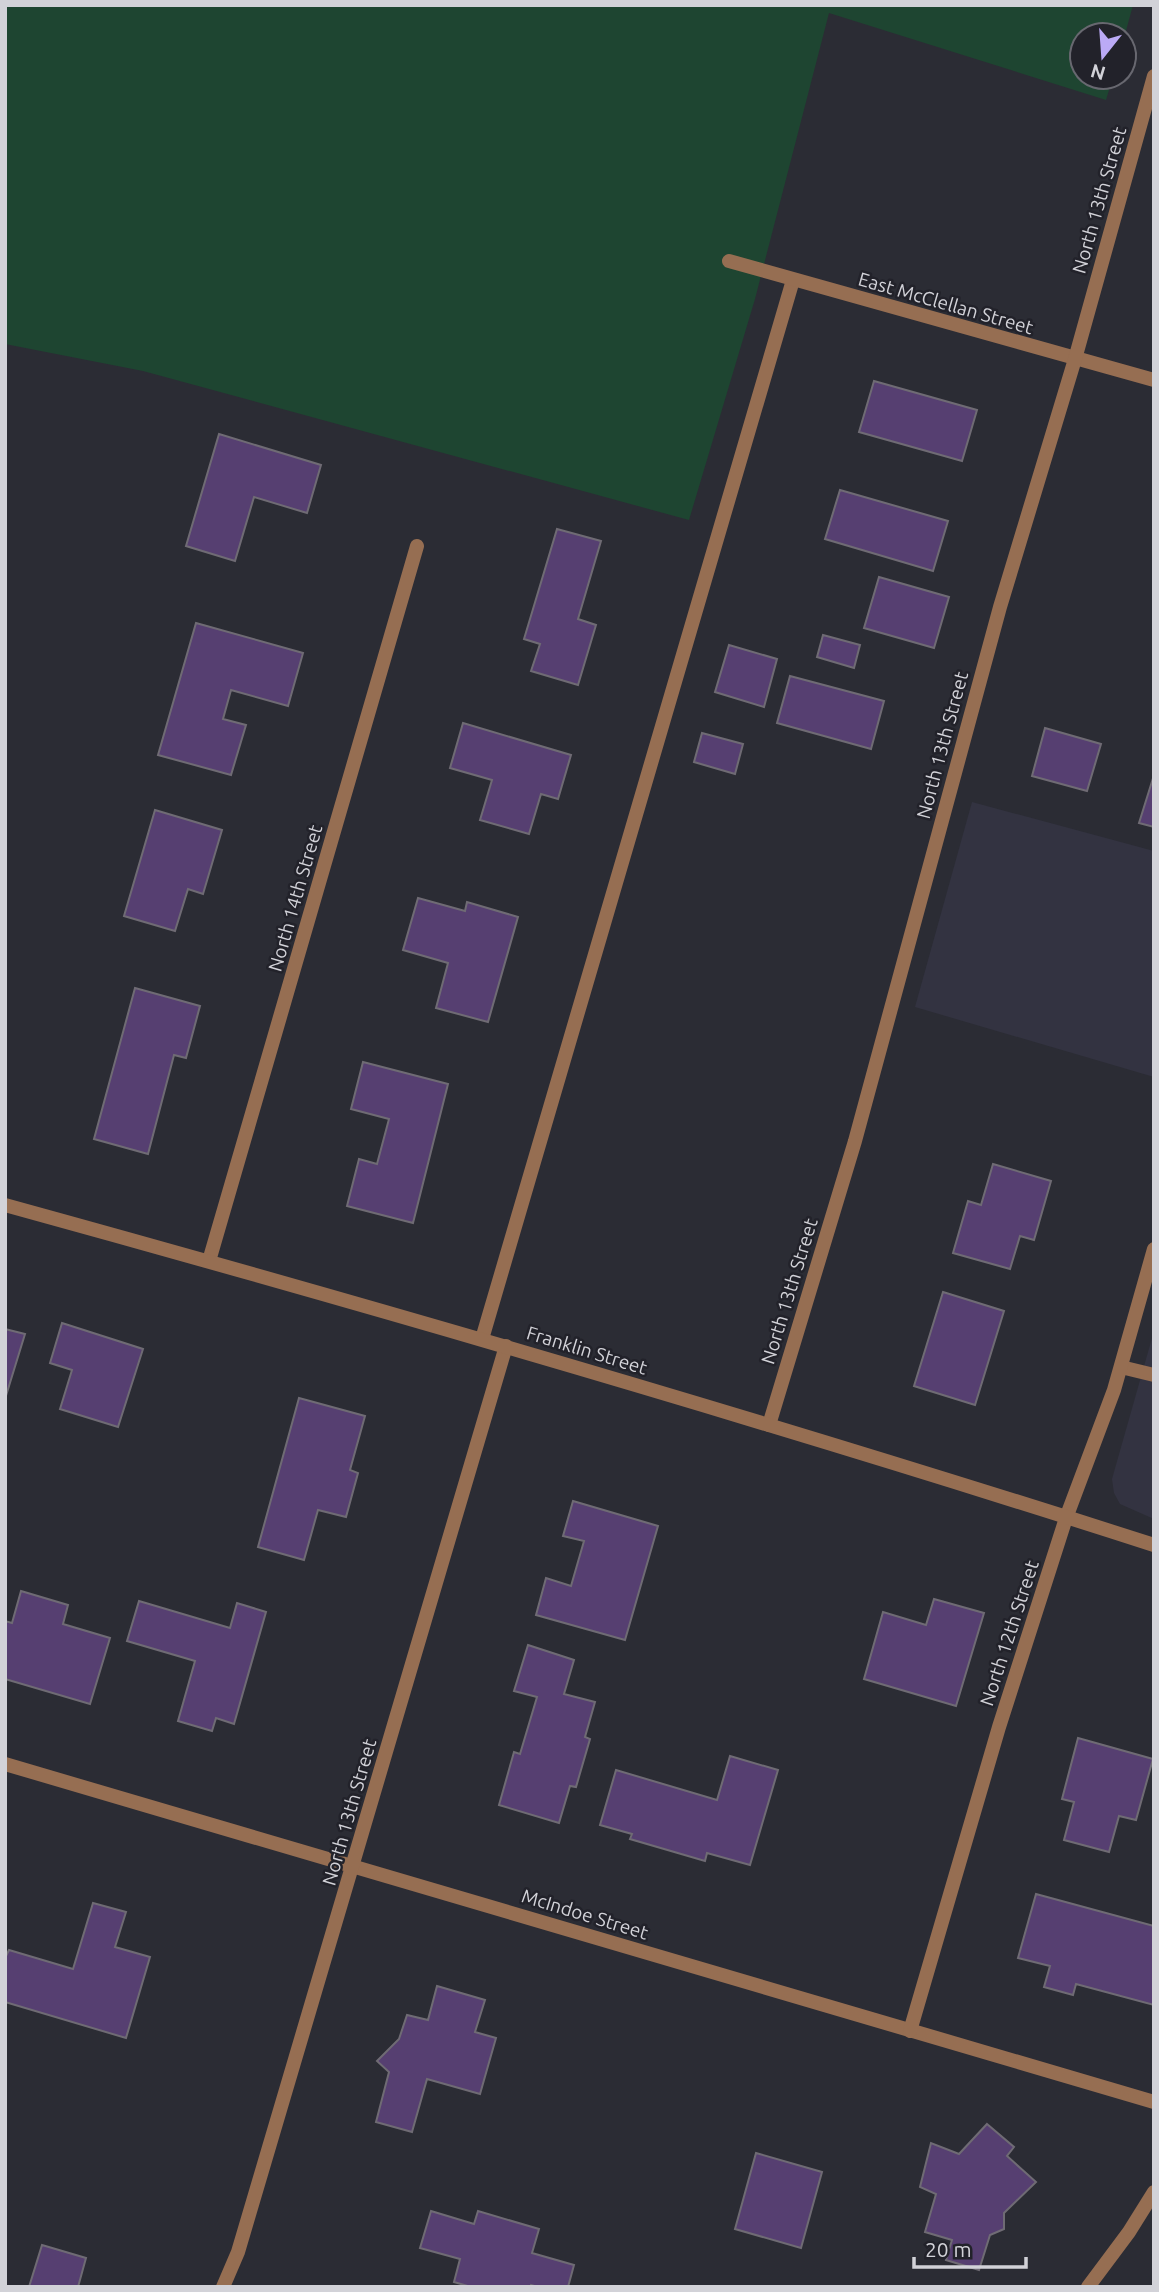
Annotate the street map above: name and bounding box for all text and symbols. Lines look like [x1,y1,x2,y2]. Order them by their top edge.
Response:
north arrow [1068,21,1138,91]
text: N [1088,60,1108,85]
street label: North 13th Street [1068,124,1131,276]
street label: East McClellan Street [856,267,1037,339]
street label: North 13th Street [912,668,972,821]
street label: North 14th Street [264,822,327,974]
street label: North 13th Street [756,1215,822,1367]
street label: Franklin Street [524,1321,650,1379]
street label: North 12th Street [975,1557,1043,1709]
street label: North 13th Street [318,1736,381,1888]
street label: McIndoe Street [519,1884,651,1944]
scale bar [914,2226,1026,2270]
text: 20 m [925,2237,972,2261]

